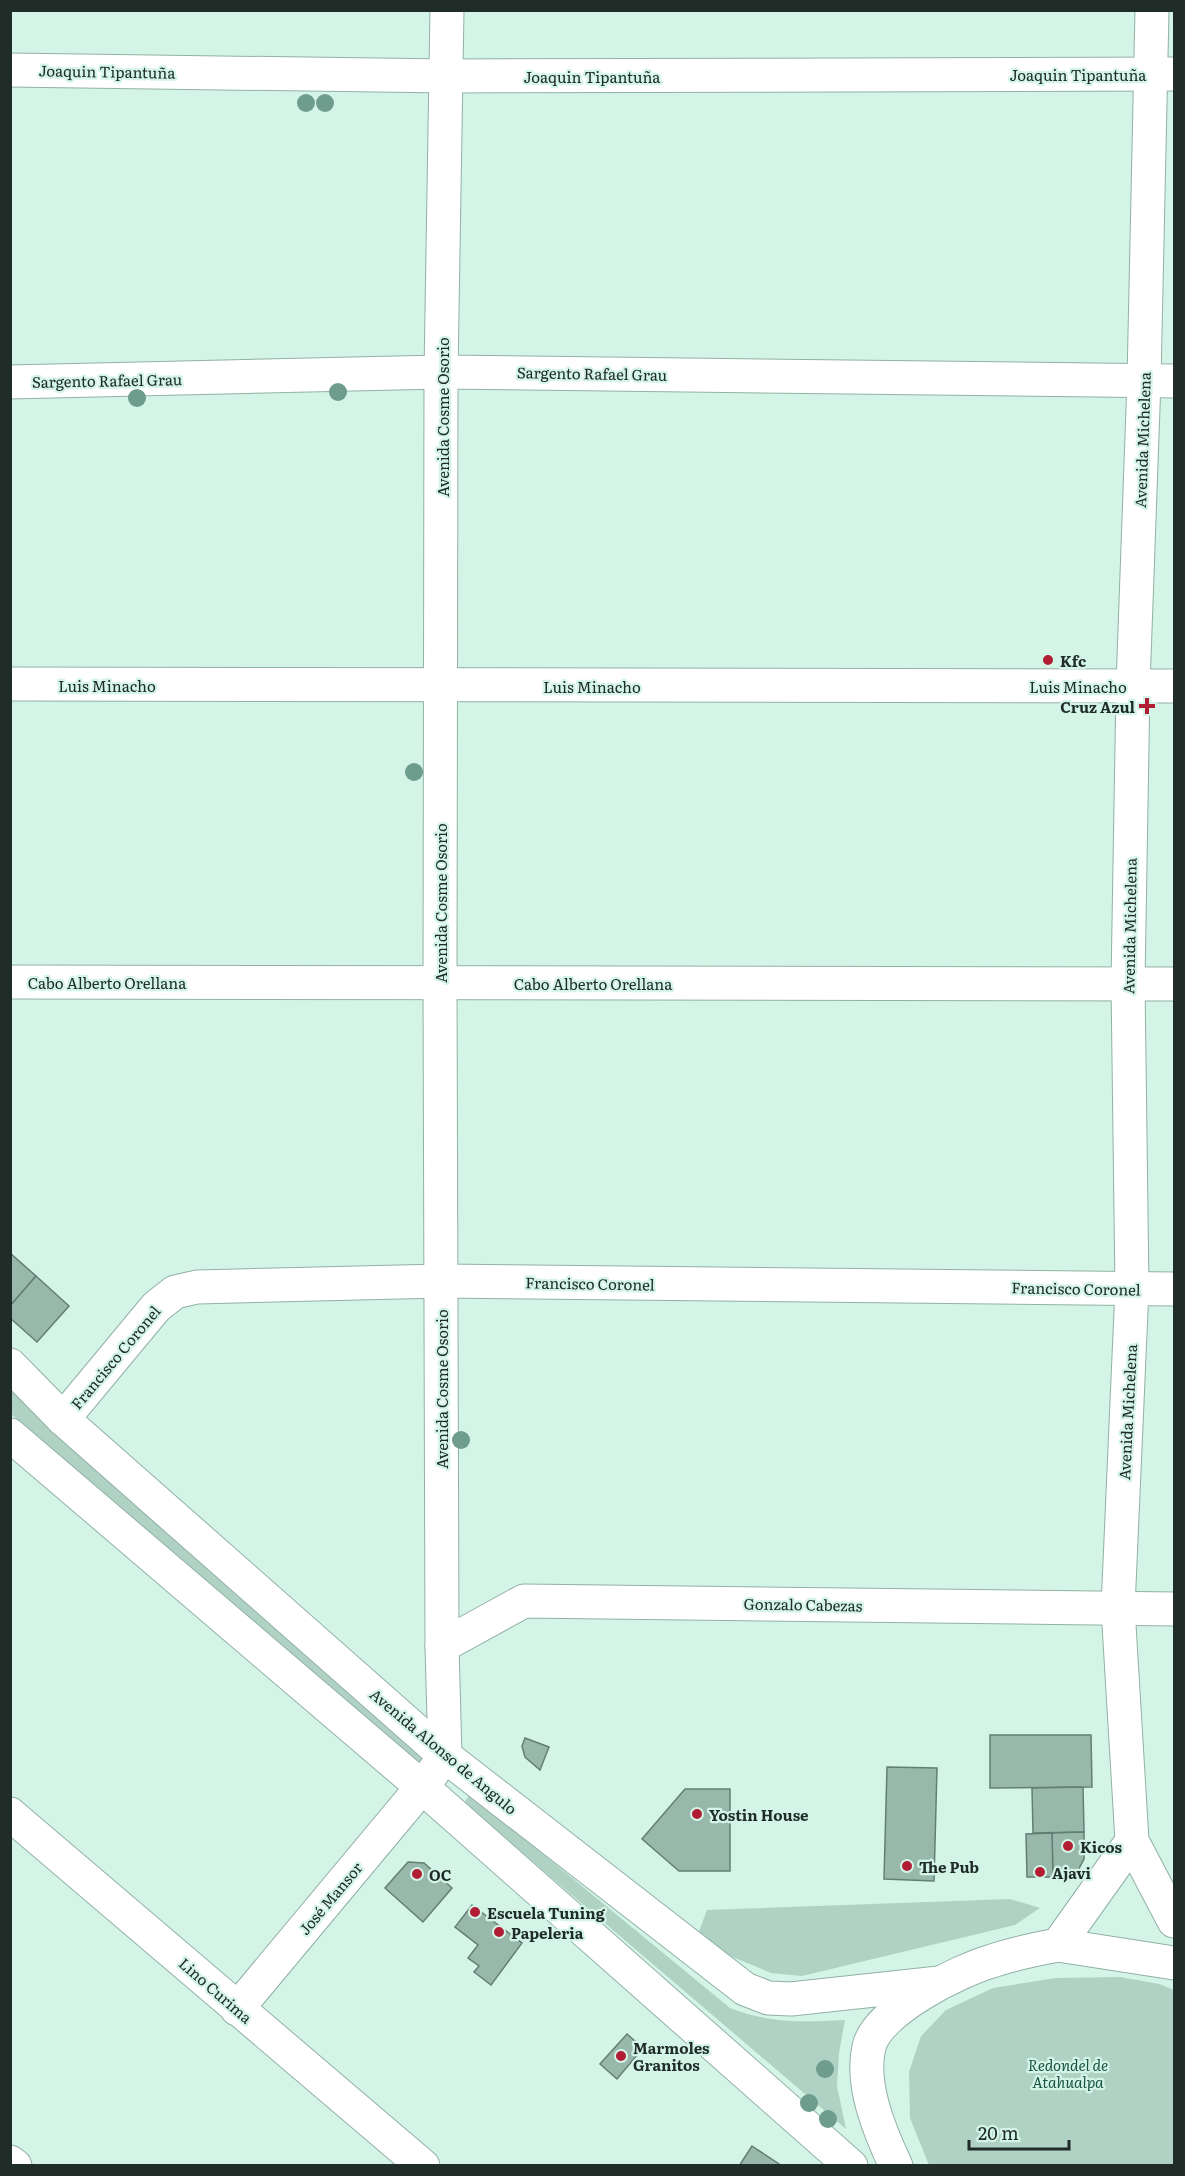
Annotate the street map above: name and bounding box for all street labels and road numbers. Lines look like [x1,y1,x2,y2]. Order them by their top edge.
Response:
street label: Joaquin Tipantuña [38,58,177,84]
street label: Joaquin Tipantuña [1010,63,1147,86]
street label: Joaquin Tipantuña [524,65,661,88]
street label: Avenida Cosme Osorio [431,337,454,497]
street label: Sargento Rafael Grau [517,360,668,386]
street label: Sargento Rafael Grau [32,367,183,393]
street label: Avenida Michelena [1128,371,1156,508]
street label: Luis Minacho [58,674,156,697]
street label: Luis Minacho [543,675,641,698]
street label: Luis Minacho [1029,675,1127,698]
street label: Avenida Cosme Osorio [429,823,452,983]
street label: Avenida Michelena [1116,857,1142,994]
street label: Cabo Alberto Orellana [28,971,187,994]
street label: Cabo Alberto Orellana [514,972,673,995]
street label: Francisco Coronel [525,1270,655,1296]
street label: Francisco Coronel [1011,1275,1141,1301]
street label: Francisco Coronel [65,1300,165,1414]
street label: Avenida Cosme Osorio [430,1309,453,1469]
street label: Avenida Michelena [1112,1342,1142,1481]
street label: Gonzalo Cabezas [743,1591,863,1617]
street label: Avenida Alonso de Angulo [365,1682,523,1820]
street label: José Mansor [293,1857,367,1939]
street label: Lino Curima [174,1952,258,2029]

